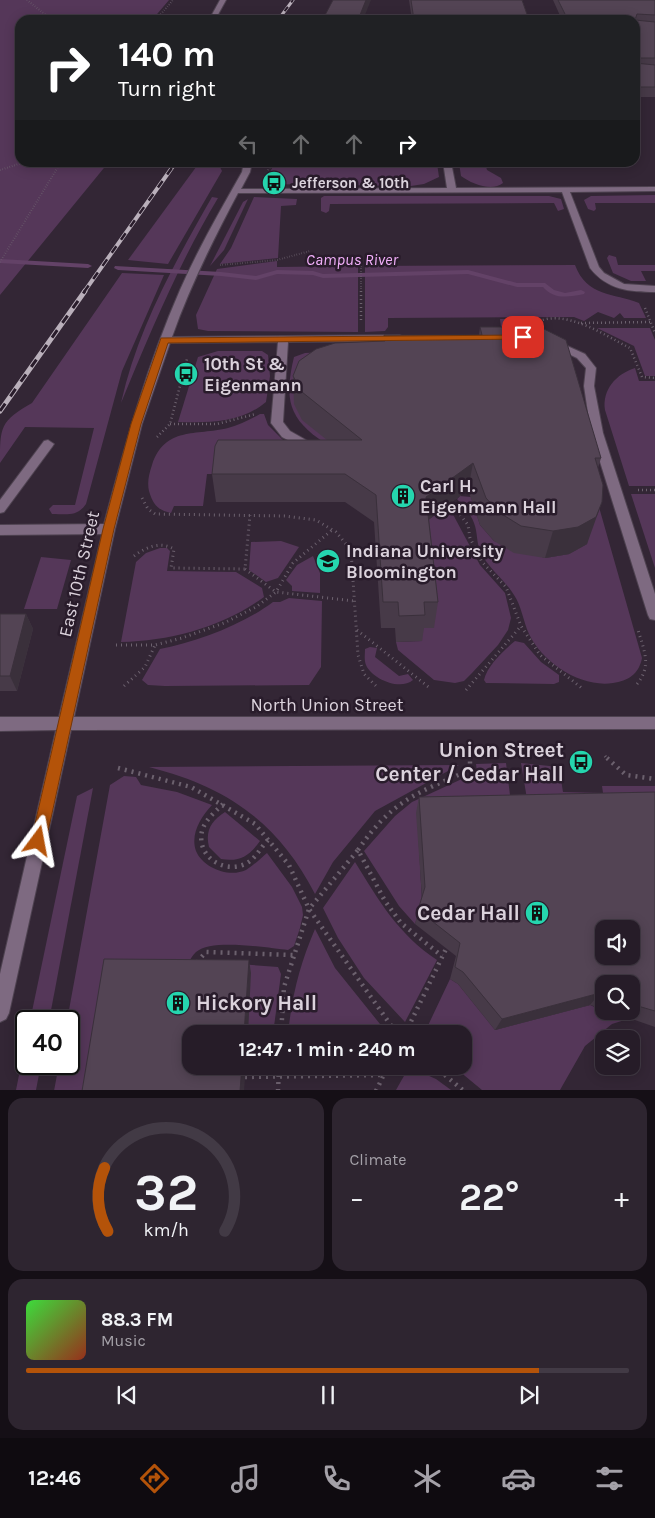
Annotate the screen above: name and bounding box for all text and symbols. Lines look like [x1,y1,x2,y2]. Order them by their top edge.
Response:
text: 140 m [118,34,216,75]
icon: right [35,35,100,100]
text: Turn right [118,76,216,102]
icon: left [234,130,262,158]
icon: ahead [287,130,315,158]
icon: ahead [340,130,368,158]
icon: right [393,130,421,158]
bus stop icon: Jefferson & 10th [261,170,287,196]
place label: Jefferson & 10th [292,174,409,192]
water label: Campus River [306,250,398,269]
pin [502,316,544,358]
icon: arrive [509,323,537,351]
place label: 10th St & Eigenmann [204,353,302,396]
bus stop icon: 10th St & Eigenmann [173,361,199,387]
place label: Carl H. Eigenmann Hall [420,475,556,518]
building icon: Carl H. Eigenmann Hall [390,483,416,509]
street label: East 10th Street [54,509,104,639]
place label: Indiana University Bloomington [346,540,504,583]
school or university icon: Indiana University Bloomington [315,548,341,574]
street label: North Union Street [251,694,404,716]
place label: Union Street Center / Cedar Hall [375,738,564,786]
bus stop icon: Union Street Center / Cedar Hall [568,749,594,775]
position arrow [11,814,63,866]
building icon: Cedar Hall [524,900,550,926]
place label: Cedar Hall [417,901,520,925]
map controls [595,920,640,1075]
button: sound [595,920,640,965]
button: search [595,975,640,1020]
building icon: Hickory Hall [165,990,191,1016]
place label: Hickory Hall [196,991,317,1015]
speed limit sign: 40 [15,1010,80,1075]
button: layers [595,1030,640,1075]
text: 12:47 · 1 min · 240 m [239,1039,415,1061]
text: Climate [350,1150,407,1169]
text: 32 [134,1162,198,1223]
text: 22° [459,1175,520,1220]
text: − [350,1181,364,1214]
text: + [614,1181,629,1214]
text: km/h [143,1220,188,1241]
text: 88.3 FM [101,1309,173,1331]
text: Music [101,1331,146,1350]
icon: previous [113,1381,141,1409]
icon: pause [314,1381,342,1409]
icon: next [515,1381,543,1409]
icon: directions [137,1461,172,1496]
icon: music [228,1461,263,1496]
icon: phone [319,1461,354,1496]
icon: climate [410,1461,445,1496]
icon: car [501,1461,536,1496]
icon: filters [592,1461,627,1496]
text: 12:46 [28,1465,81,1491]

